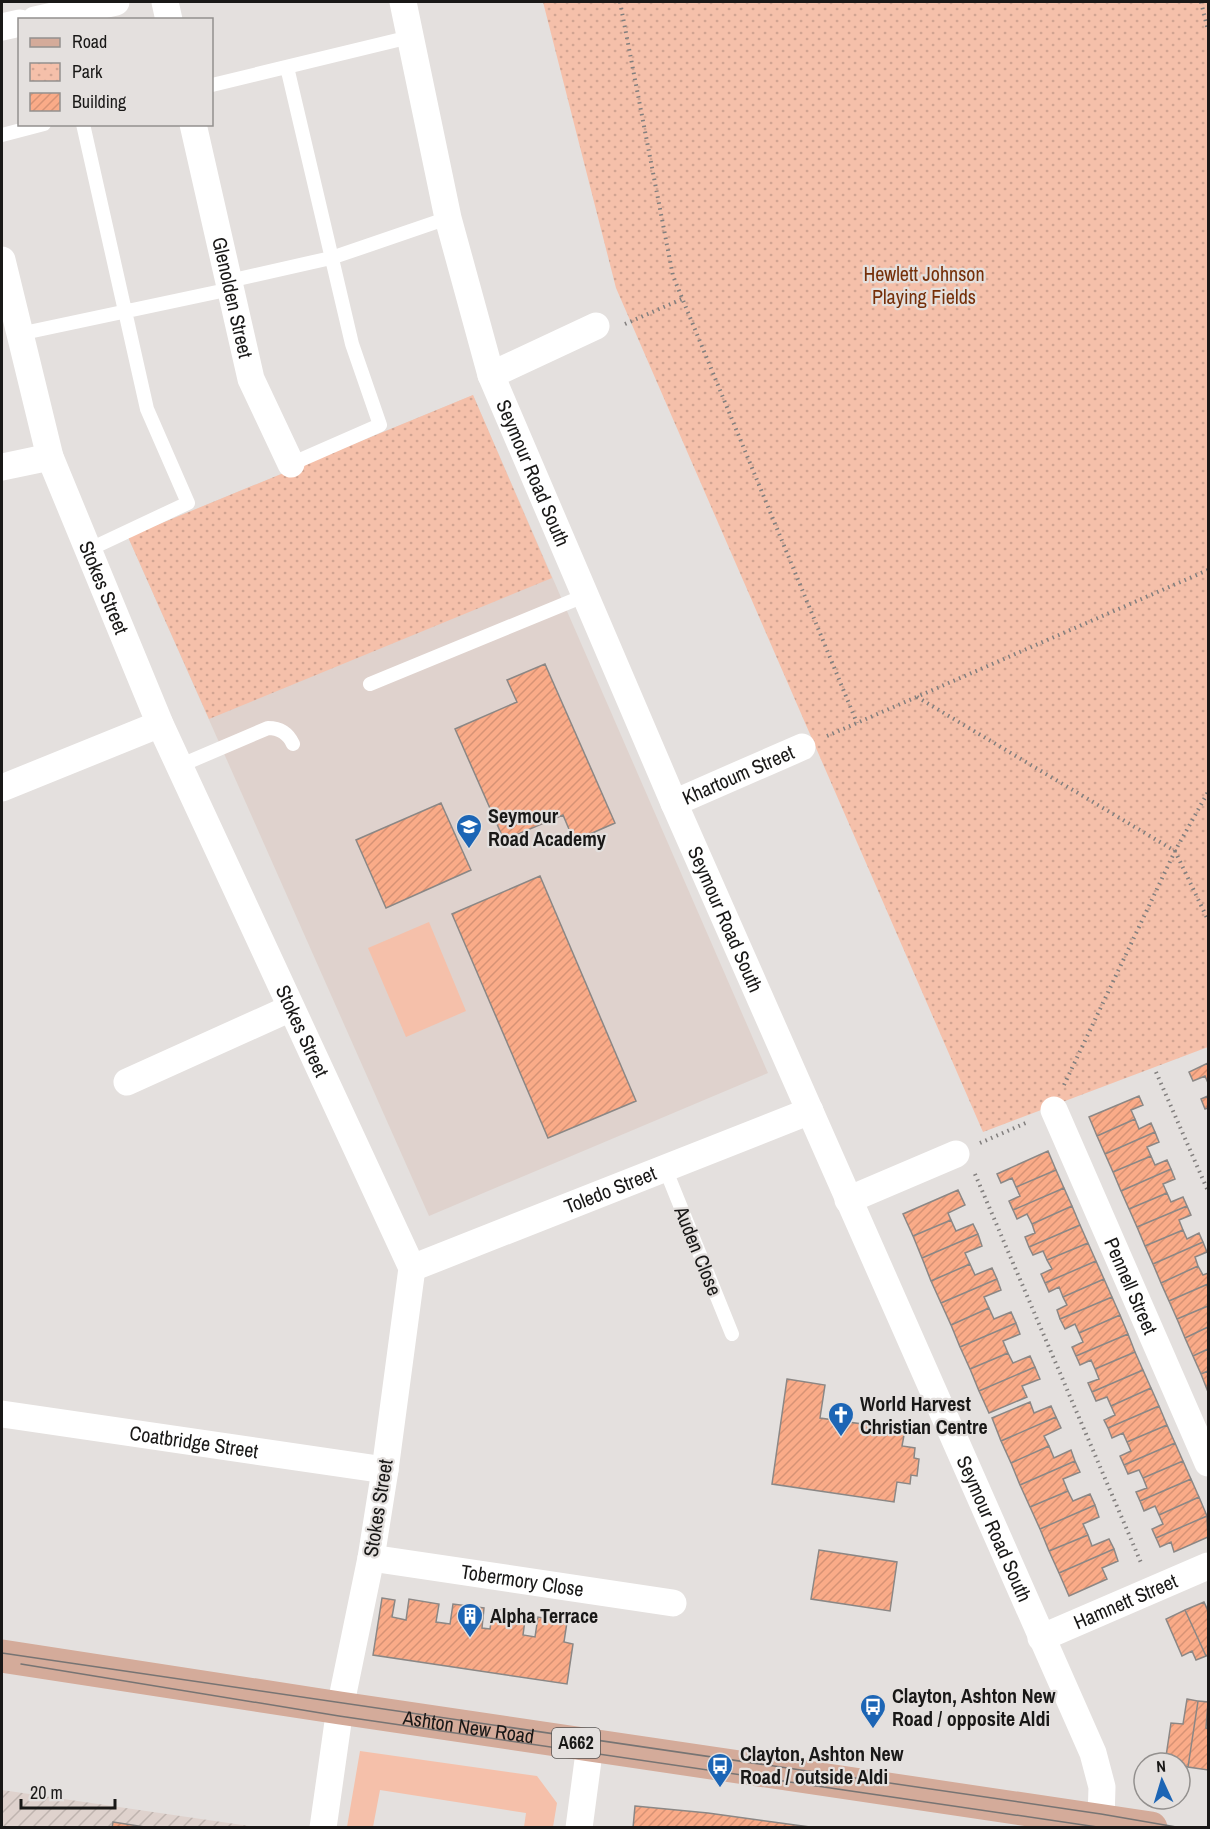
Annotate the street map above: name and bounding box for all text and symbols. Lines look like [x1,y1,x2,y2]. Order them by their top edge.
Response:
legend [18,18,213,126]
text: Road [72,29,107,54]
text: Park [72,59,103,84]
text: Building [72,89,127,114]
street label: Glenolden Street [206,234,260,361]
park label: Hewlett Johnson Playing Fields [863,260,985,310]
street label: Seymour Road South [490,395,577,550]
street label: Stokes Street [73,537,136,638]
street label: Khartoum Street [678,738,798,811]
place label: Seymour Road Academy [488,802,607,852]
school or university icon: Seymour Road Academy [454,812,484,850]
street label: Seymour Road South [682,842,770,996]
street label: Stokes Street [270,981,336,1082]
street label: Toledo Street [560,1159,660,1220]
street label: Auden Close [668,1201,729,1299]
street label: Pennell Street [1098,1233,1164,1339]
place label: World Harvest Christian Centre [860,1390,988,1440]
church icon: World Harvest Christian Centre [826,1400,856,1438]
street label: Coatbridge Street [128,1419,261,1464]
street label: Seymour Road South [950,1451,1039,1606]
street label: Stokes Street [356,1457,399,1559]
street label: Tobermory Close [459,1558,586,1603]
street label: Hamnett Street [1069,1567,1182,1635]
building icon: Alpha Terrace [455,1601,485,1639]
place label: Alpha Terrace [490,1602,598,1629]
place label: Clayton, Ashton New Road / opposite Aldi [892,1682,1056,1732]
bus stop icon: Clayton, Ashton New Road / opposite Aldi [858,1692,888,1730]
street label: Ashton New Road [400,1703,536,1750]
road number: A662 [552,1728,600,1758]
place label: Clayton, Ashton New Road / outside Aldi [740,1740,904,1790]
bus stop icon: Clayton, Ashton New Road / outside Aldi [705,1751,735,1789]
north arrow [1132,1751,1192,1811]
text: N [1155,1755,1166,1777]
scale bar [21,1772,116,1810]
text: 20 m [30,1780,63,1805]

